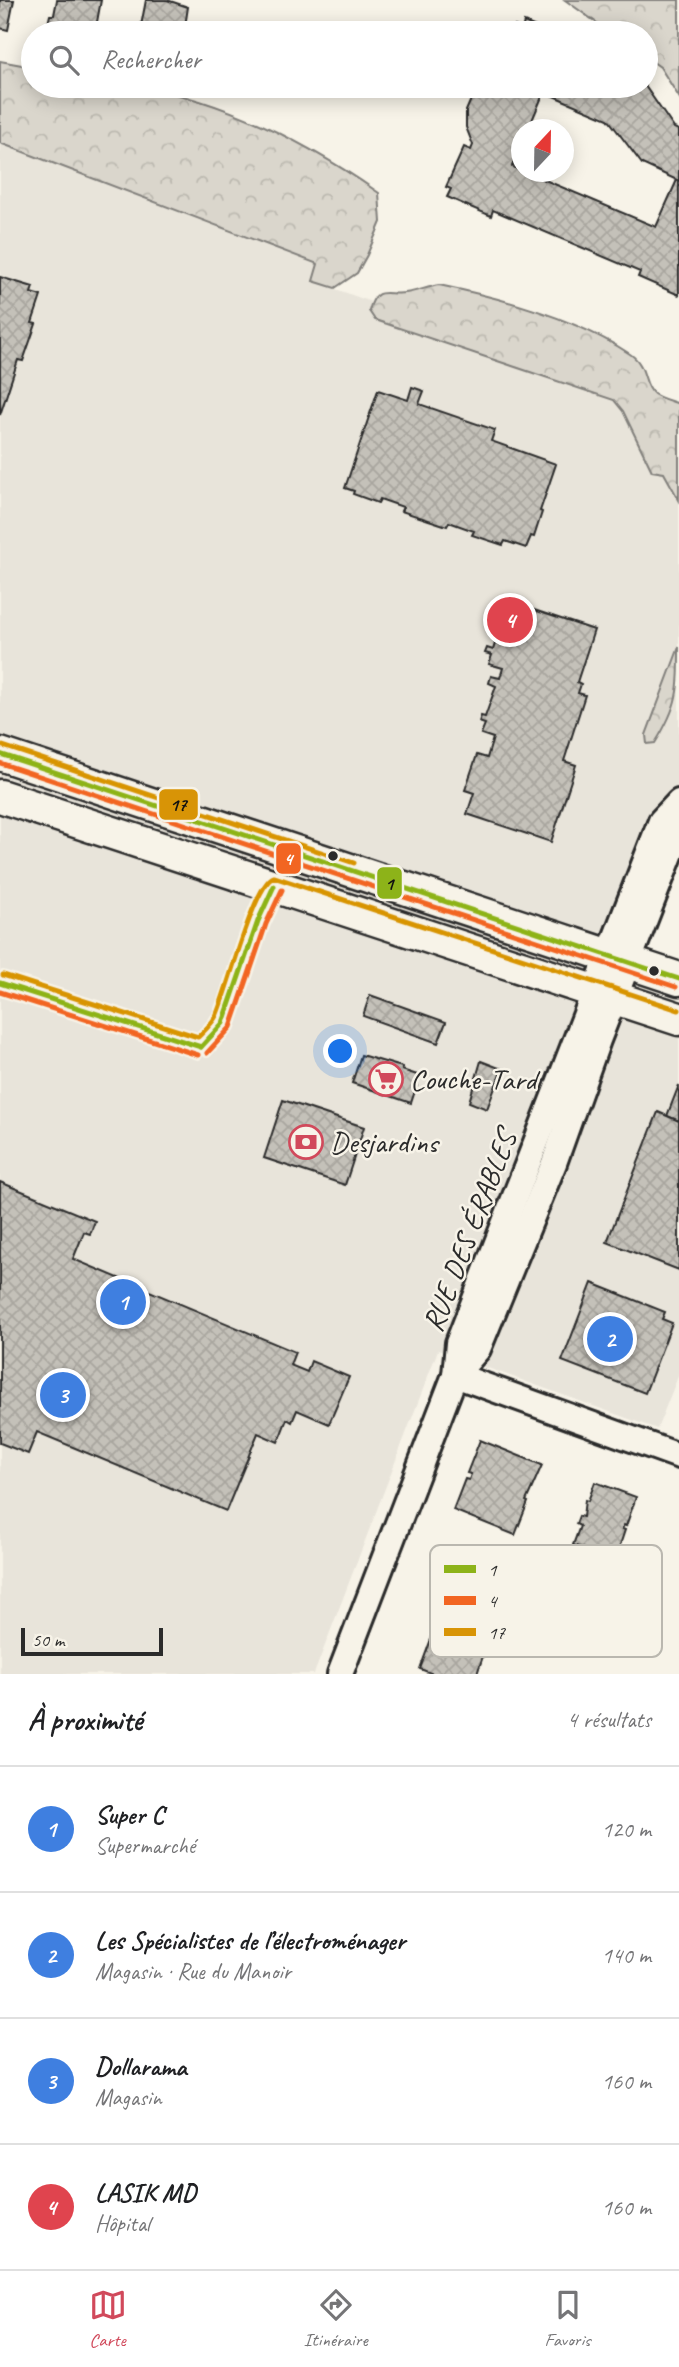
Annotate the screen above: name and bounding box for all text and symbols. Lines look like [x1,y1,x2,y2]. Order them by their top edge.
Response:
search box [21,21,658,98]
icon: search [45,41,83,79]
text: Rechercher [101,43,201,76]
north arrow [511,119,574,182]
pin: 4 [487,594,533,646]
line badge: 17 [158,788,199,821]
text: 17 [169,793,189,817]
line badge: 4 [275,842,302,875]
text: 4 [284,847,295,871]
unlabelled marker [326,849,340,863]
line badge: 1 [376,866,403,900]
text: 1 [385,872,396,896]
unlabelled marker [647,964,661,978]
your location [323,1034,357,1068]
supermarket icon: Couche-Tard [367,1060,405,1098]
place label: Couche-Tard [410,1060,541,1098]
street label: RUE DES ÉRABLES [413,1120,527,1337]
bank icon: Desjardins [287,1123,325,1161]
place label: Desjardins [330,1123,440,1161]
pin: 1 [100,1276,146,1328]
pin: 2 [587,1313,633,1365]
pin: 3 [40,1369,86,1421]
legend [430,1545,662,1657]
text: 1 [488,1558,498,1582]
text: 4 [488,1589,499,1613]
text: 17 [488,1621,507,1645]
scale bar [21,1625,163,1657]
text: 50 m [32,1628,64,1652]
text: À proximité [28,1701,142,1739]
text: 4 résultats [567,1705,651,1734]
text: Super C [95,1798,164,1831]
text: 1 [46,1815,56,1844]
text: 120 m [602,1815,651,1844]
text: Supermarché [95,1831,195,1860]
text: Les Spécialistes de l’électroménager [95,1924,405,1957]
text: 2 [46,1941,56,1970]
text: 140 m [602,1941,651,1970]
text: Magasin · Rue du Manoir [95,1957,291,1986]
text: Dollarama [95,2050,187,2083]
text: 3 [46,2067,56,2096]
text: 160 m [602,2067,651,2096]
text: Magasin [95,2083,162,2112]
text: LASIK MD [95,2176,196,2209]
text: 4 [46,2193,56,2222]
text: 160 m [602,2193,651,2222]
text: Hôpital [95,2209,150,2238]
tab: Carte [89,2286,127,2352]
tab: Itinéraire [304,2286,368,2352]
tab: Favoris [545,2286,590,2352]

